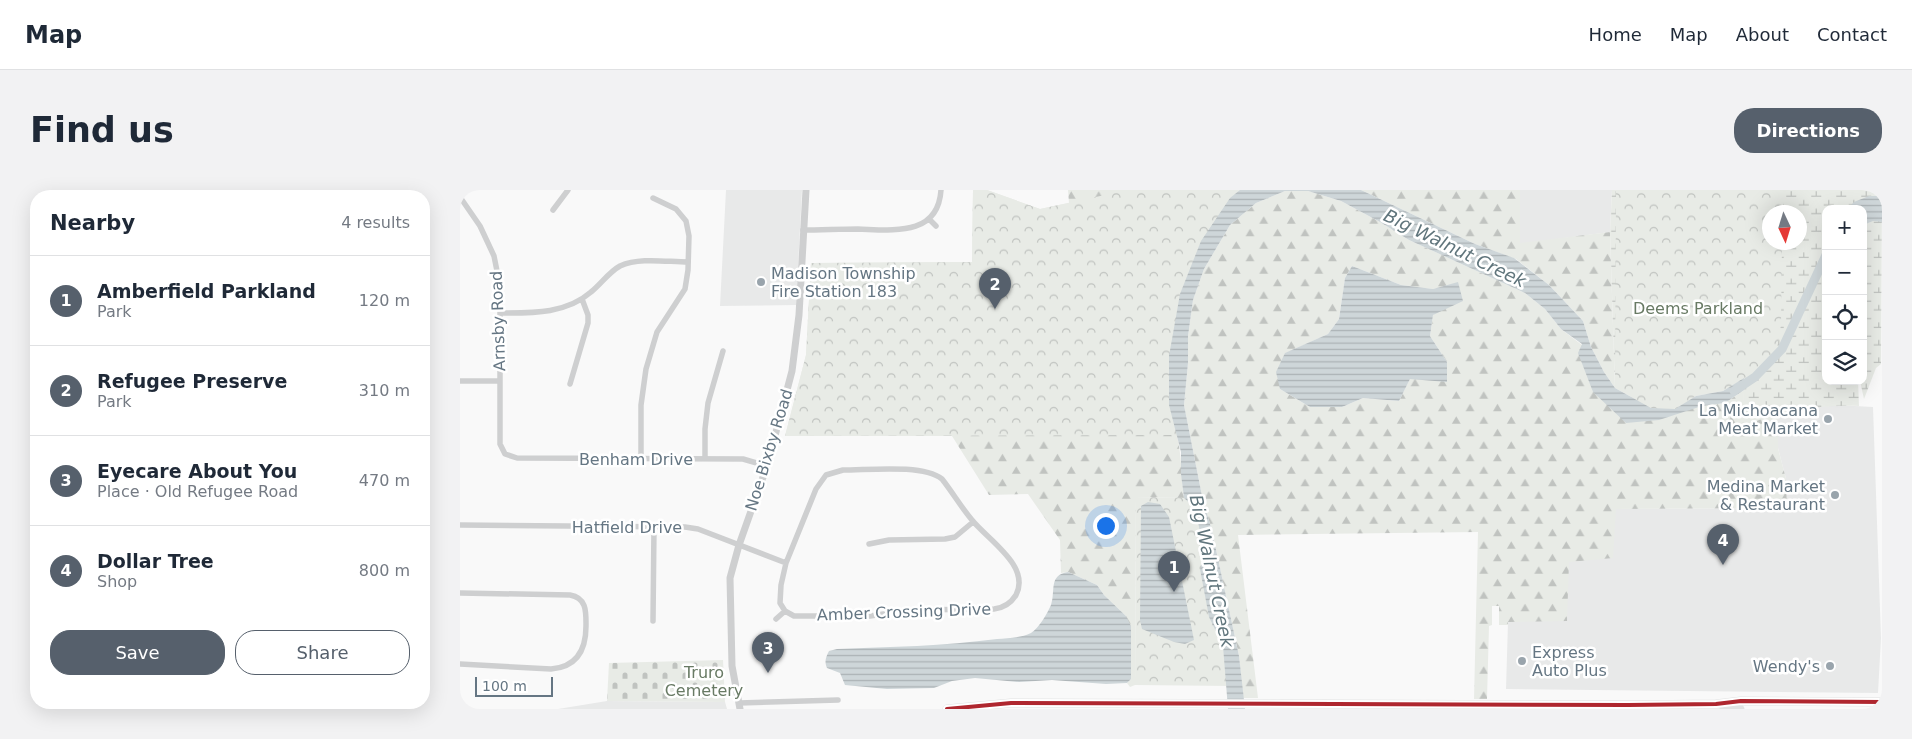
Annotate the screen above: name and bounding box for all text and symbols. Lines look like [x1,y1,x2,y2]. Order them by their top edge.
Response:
text: Map [25,21,82,49]
text: Home [1589,24,1642,45]
text: Map [1670,24,1708,45]
text: About [1736,24,1789,45]
text: Contact [1817,24,1887,45]
button: Directions [1734,108,1882,153]
text: Find us [30,110,174,150]
water label: Big Walnut Creek [1381,204,1531,292]
north arrow [1762,205,1807,250]
map controls [1822,205,1867,385]
button: + [1822,205,1867,250]
text: Nearby [50,211,135,235]
text: 4 results [341,213,410,232]
button: − [1822,250,1867,295]
place label: Madison Township Fire Station 183 [771,264,916,301]
pin: 2 [979,268,1011,309]
street label: Arnsby Road [487,270,509,372]
marker: Madison Township Fire Station 183 [755,276,767,288]
text: Amberfield Parkland [97,280,316,302]
text: 1 [60,291,72,310]
text: 120 m [359,291,410,310]
button: locate [1822,295,1867,340]
park label: Deems Parkland [1633,299,1763,318]
text: Park [97,302,132,321]
button: layers [1822,340,1867,385]
text: Refugee Preserve [97,370,287,392]
text: 2 [60,381,72,400]
text: 310 m [359,381,410,400]
street label: Noe Bixby Road [741,387,797,513]
text: Park [97,392,132,411]
place label: La Michoacana Meat Market [1699,401,1818,438]
marker: La Michoacana Meat Market [1822,413,1834,425]
street label: Benham Drive [579,450,693,469]
text: Eyecare About You [97,460,297,482]
text: 3 [60,471,72,490]
text: 470 m [359,471,410,490]
place label: Medina Market & Restaurant [1707,477,1825,514]
text: Place · Old Refugee Road [97,482,298,501]
marker: Medina Market & Restaurant [1829,489,1841,501]
water label: Big Walnut Creek [1186,493,1239,651]
your location [1093,513,1119,539]
street label: Hatfield Drive [572,518,682,537]
pin: 4 [1707,524,1739,565]
text: Dollar Tree [97,550,214,572]
pin: 1 [1158,551,1190,592]
text: 4 [60,561,72,580]
text: 800 m [359,561,410,580]
text: Shop [97,572,137,591]
street label: Amber Crossing Drive [816,599,992,625]
button: Save [50,630,225,675]
button: Share [235,630,410,675]
pin: 3 [752,632,784,673]
place label: Express Auto Plus [1532,643,1607,680]
marker: Express Auto Plus [1516,655,1528,667]
place label: Wendy's [1753,657,1820,676]
marker: Wendy's [1824,660,1836,672]
park label: Truro Cemetery [665,663,743,700]
scale bar [475,674,552,697]
text: 100 m [482,678,527,694]

